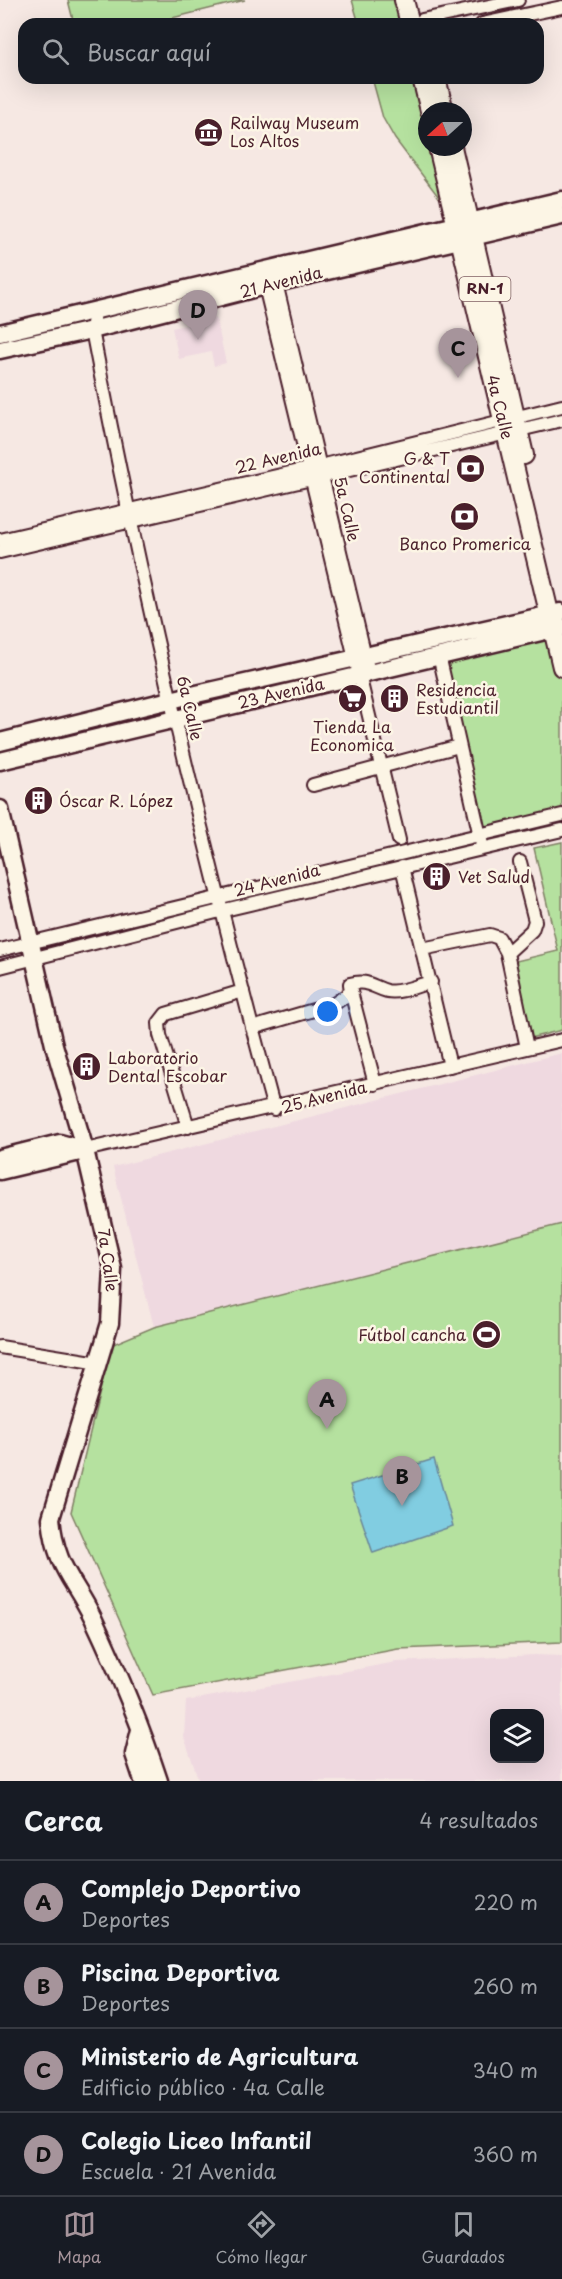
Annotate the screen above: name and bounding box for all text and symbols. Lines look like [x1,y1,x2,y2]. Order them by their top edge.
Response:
search box [18,18,544,84]
icon: search [39,35,72,68]
text: Buscar aquí [87,35,211,68]
north arrow [418,102,472,156]
place label: Railway Museum Los Altos [230,110,359,152]
museum icon: Railway Museum Los Altos [193,116,225,148]
street label: 21 Avenida [237,259,324,303]
road number: RN-1 [460,277,510,301]
pin: D [178,290,218,340]
pin: C [438,328,478,378]
street label: 4a Calle [481,372,521,442]
street label: 22 Avenida [232,435,323,479]
place label: G & T Continental [359,446,450,488]
bank icon: G & T Continental [455,452,487,484]
street label: 5a Calle [329,474,367,544]
bank icon: Banco Promerica [449,500,481,532]
place label: Banco Promerica [399,531,531,555]
street label: 23 Avenida [235,670,326,714]
street label: 6a Calle [172,673,210,743]
place label: Residencia Estudiantil [416,677,499,719]
supermarket icon: Tienda La Economica [336,683,368,715]
building icon: Residencia Estudiantil [379,683,411,715]
place label: Tienda La Economica [310,714,394,756]
building icon: Óscar R. López [22,785,54,817]
place label: Óscar R. López [59,788,173,812]
street label: 24 Avenida [231,857,322,901]
building icon: Vet Salud [421,861,453,893]
place label: Vet Salud [458,864,530,888]
your location [313,997,342,1026]
place label: Laboratorio Dental Escobar [108,1045,227,1087]
building icon: Laboratorio Dental Escobar [71,1051,103,1083]
street label: 25 Avenida [278,1074,369,1118]
street label: 7a Calle [93,1227,125,1293]
sports icon: Fútbol cancha [471,1319,503,1351]
place label: Fútbol cancha [358,1322,466,1346]
pin: A [308,1380,346,1429]
pin: B [382,1456,422,1506]
map controls [490,1709,544,1763]
button: layers [490,1709,544,1763]
text: Cerca [24,1801,103,1840]
text: 4 resultados [420,1805,538,1835]
text: Complejo Deportivo [81,1871,301,1904]
text: A [36,1887,51,1917]
text: 220 m [474,1887,538,1917]
text: Deportes [81,1904,170,1934]
text: Piscina Deportiva [81,1955,279,1988]
text: B [37,1971,50,2001]
text: 260 m [473,1971,538,2001]
text: Deportes [81,1988,170,2018]
text: Ministerio de Agricultura [81,2039,358,2072]
text: C [36,2055,51,2085]
text: 340 m [473,2055,538,2085]
text: Edificio público · 4a Calle [81,2072,325,2102]
text: Colegio Liceo Infantil [81,2123,312,2156]
text: D [36,2139,51,2169]
text: 360 m [472,2139,538,2169]
text: Escuela · 21 Avenida [81,2156,276,2186]
tab: Mapa [57,2208,101,2268]
tab: Cómo llegar [216,2208,307,2268]
tab: Guardados [422,2208,505,2268]

